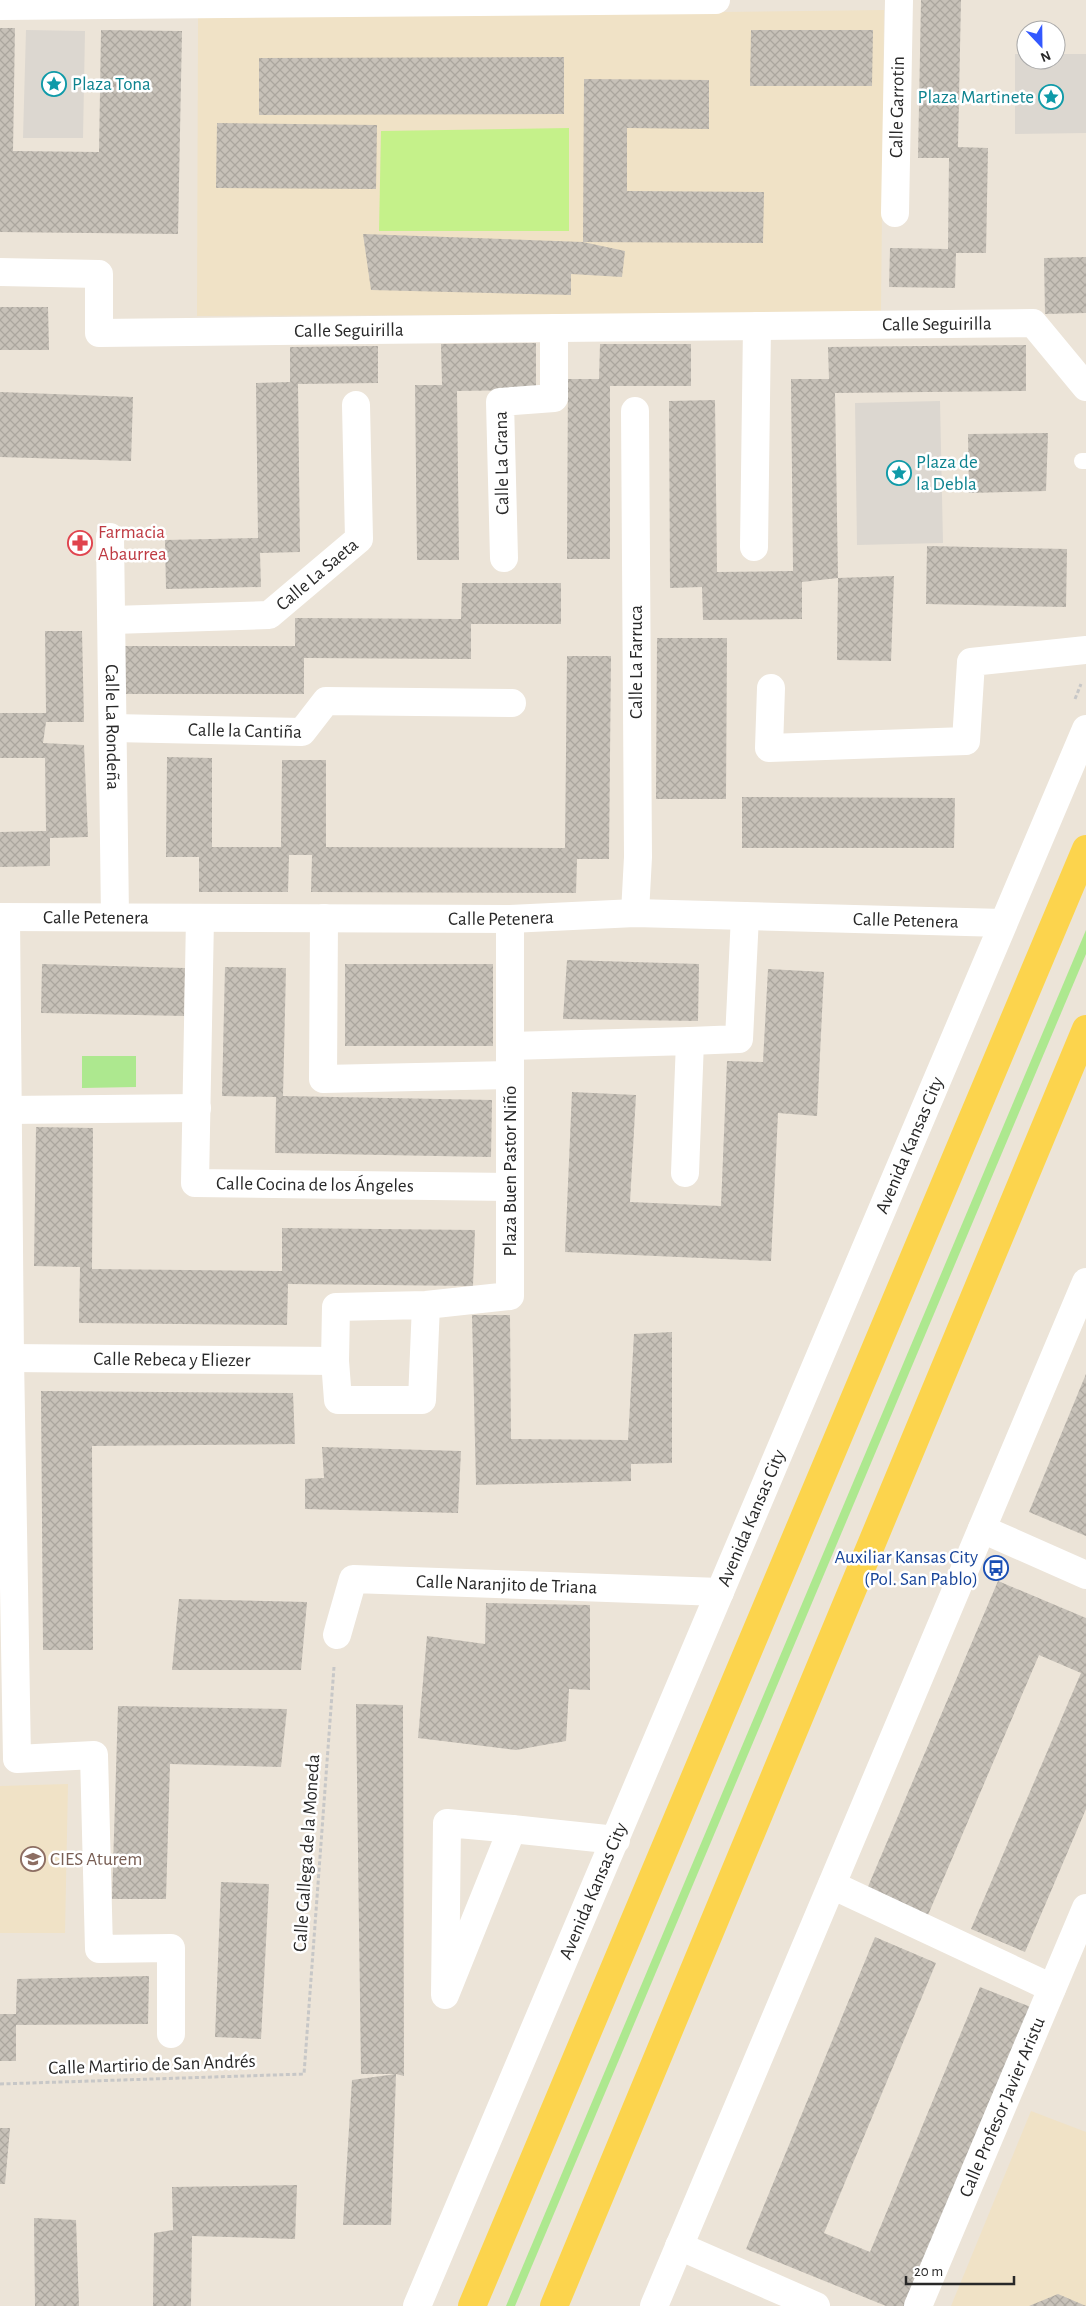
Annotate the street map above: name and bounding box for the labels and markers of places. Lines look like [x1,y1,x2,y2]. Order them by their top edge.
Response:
place icon: Plaza Tona [41,71,67,97]
place label: Plaza Tona [72,75,151,94]
place icon: Plaza Martinete [1038,84,1064,110]
place label: Plaza Martinete [918,88,1034,107]
place label: Plaza de la Debla [916,453,978,494]
place icon: Plaza de la Debla [886,460,912,486]
place label: Farmacia Abaurrea [98,523,167,564]
pharmacy icon: Farmacia Abaurrea [67,530,93,556]
place label: Auxiliar Kansas City (Pol. San Pablo) [834,1548,978,1589]
bus stop icon: Auxiliar Kansas City (Pol. San Pablo) [983,1555,1009,1581]
school or university icon: CIES Aturem [20,1846,46,1872]
place label: CIES Aturem [50,1850,142,1869]

